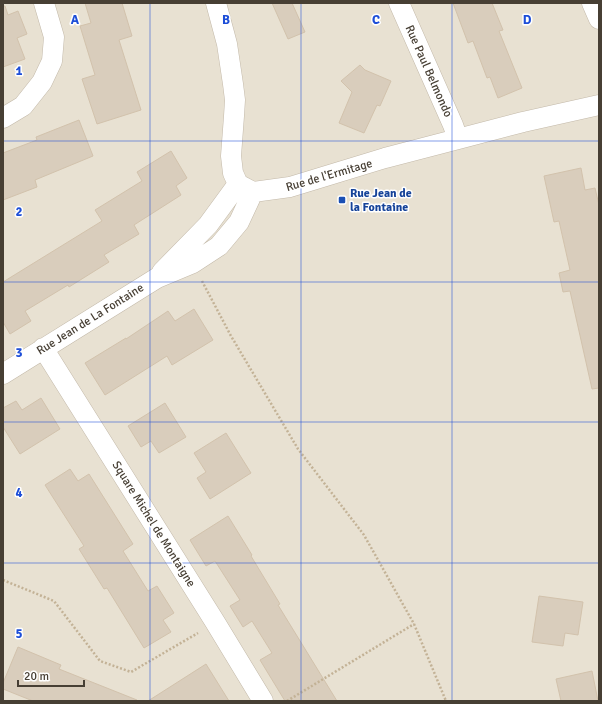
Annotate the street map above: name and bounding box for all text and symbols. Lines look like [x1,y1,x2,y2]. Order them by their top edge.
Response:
text: A [71,12,80,28]
text: B [222,12,230,28]
text: C [372,12,380,28]
text: D [523,12,532,28]
street label: Rue Paul Belmondo [402,23,456,120]
text: 1 [15,63,23,79]
street label: Rue de l'Ermitage [284,156,374,195]
place label: Rue Jean de la Fontaine [350,186,412,215]
marker: Rue Jean de la Fontaine [337,195,347,205]
text: 2 [15,204,23,220]
street label: Rue Jean de La Fontaine [34,280,147,359]
text: 3 [15,345,23,361]
street label: Square Michel de Montaigne [109,458,199,590]
text: 4 [15,485,23,501]
text: 5 [15,626,23,642]
scale bar [18,662,84,688]
text: 20 m [24,669,49,684]

